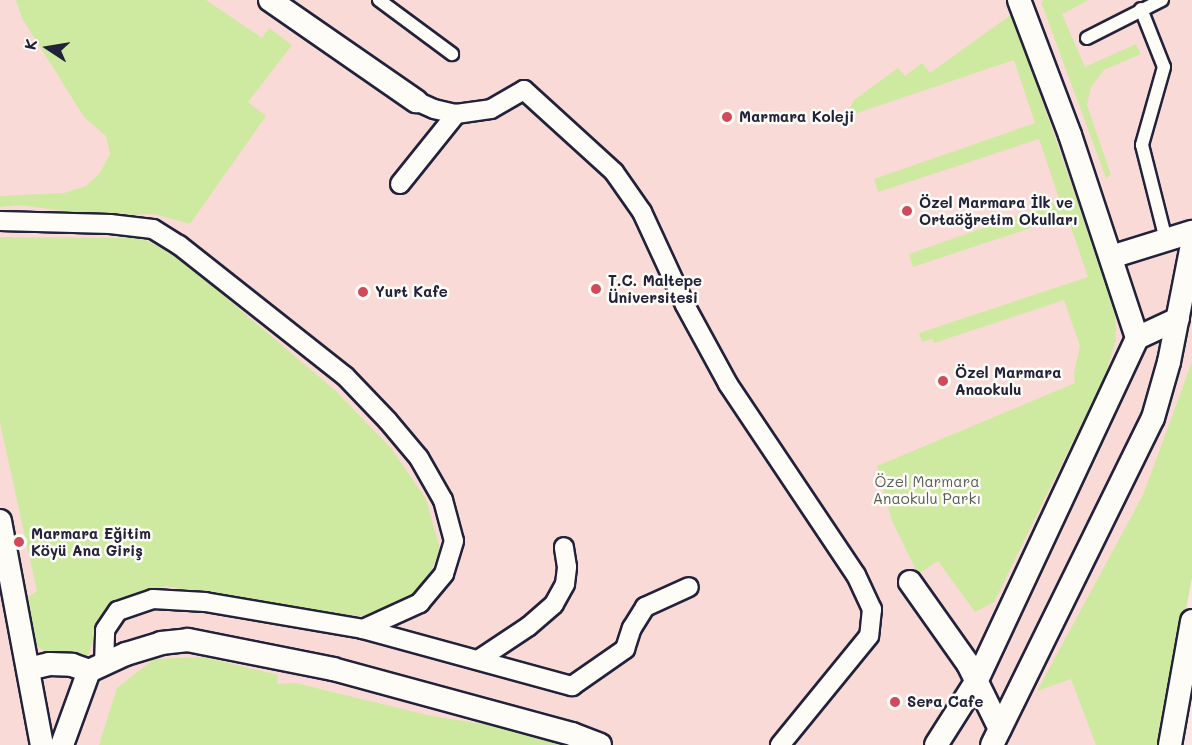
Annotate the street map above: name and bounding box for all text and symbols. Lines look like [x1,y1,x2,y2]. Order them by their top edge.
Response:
north arrow [18,18,78,78]
text: K [19,37,41,51]
place label: Marmara Koleji [739,108,854,126]
marker: Marmara Koleji [720,110,734,124]
place label: Özel Marmara İlk ve Ortaöğretim Okulları [919,193,1078,228]
marker: Özel Marmara İlk ve Ortaöğretim Okulları [900,204,914,218]
place label: T.C. Maltepe Üniversitesi [608,271,702,306]
marker: T.C. Maltepe Üniversitesi [589,282,603,296]
place label: Yurt Kafe [375,283,448,301]
marker: Yurt Kafe [356,285,370,299]
place label: Özel Marmara Anaokulu [955,363,1061,398]
marker: Özel Marmara Anaokulu [936,374,950,388]
park label: Özel Marmara Anaokulu Parkı [873,472,981,507]
place label: Marmara Eğitim Köyü Ana Giriş [31,524,151,559]
marker: Marmara Eğitim Köyü Ana Giriş [12,535,26,549]
place label: Sera Cafe [907,693,983,711]
marker: Sera Cafe [888,695,902,709]

